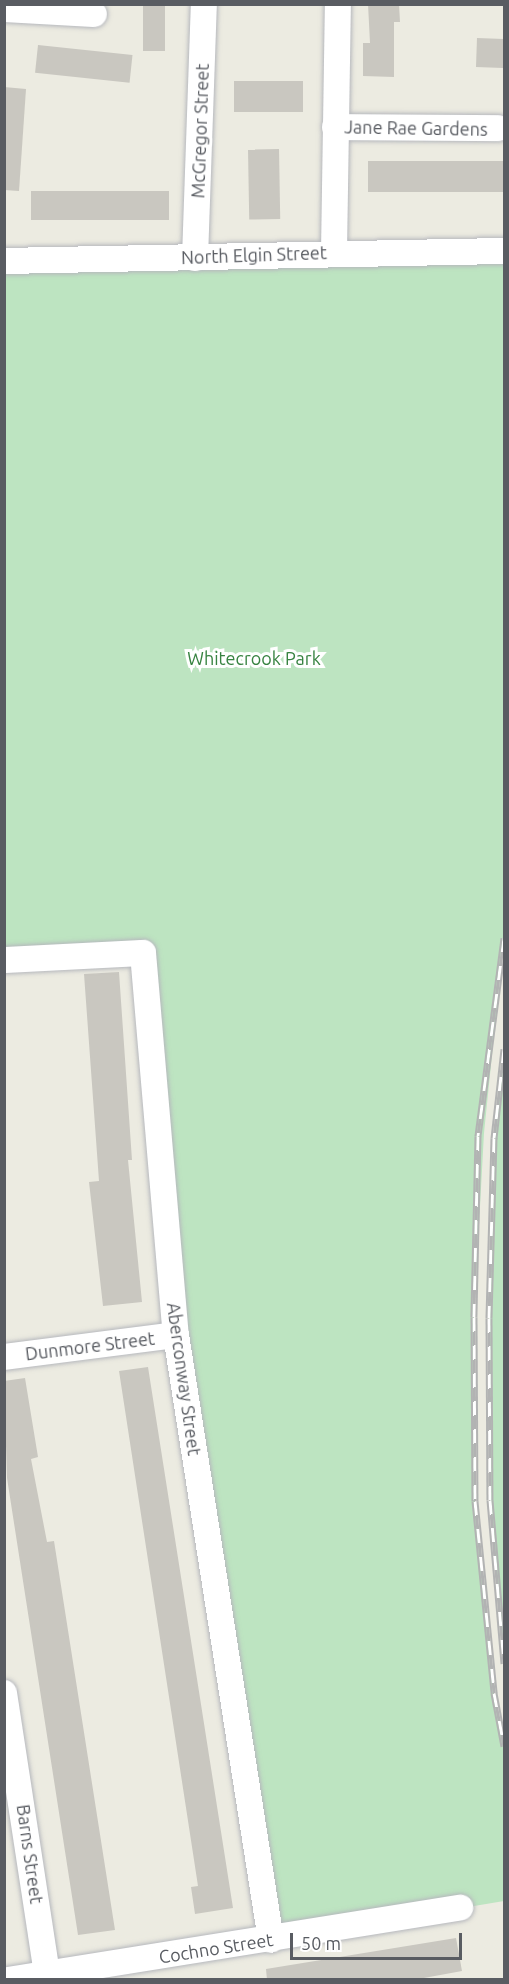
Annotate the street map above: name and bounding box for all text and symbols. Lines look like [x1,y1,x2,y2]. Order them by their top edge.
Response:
street label: McGregor Street [187,63,213,199]
street label: Jane Rae Gardens [344,116,488,140]
street label: North Elgin Street [181,242,327,268]
park label: Whitecrook Park [187,647,321,669]
street label: Aberconway Street [163,1301,205,1457]
street label: Dunmore Street [24,1327,156,1365]
street label: Barns Street [12,1803,48,1905]
scale bar [293,1921,466,1959]
street label: Cochno Street [157,1928,275,1968]
text: 50 m [301,1933,341,1953]

